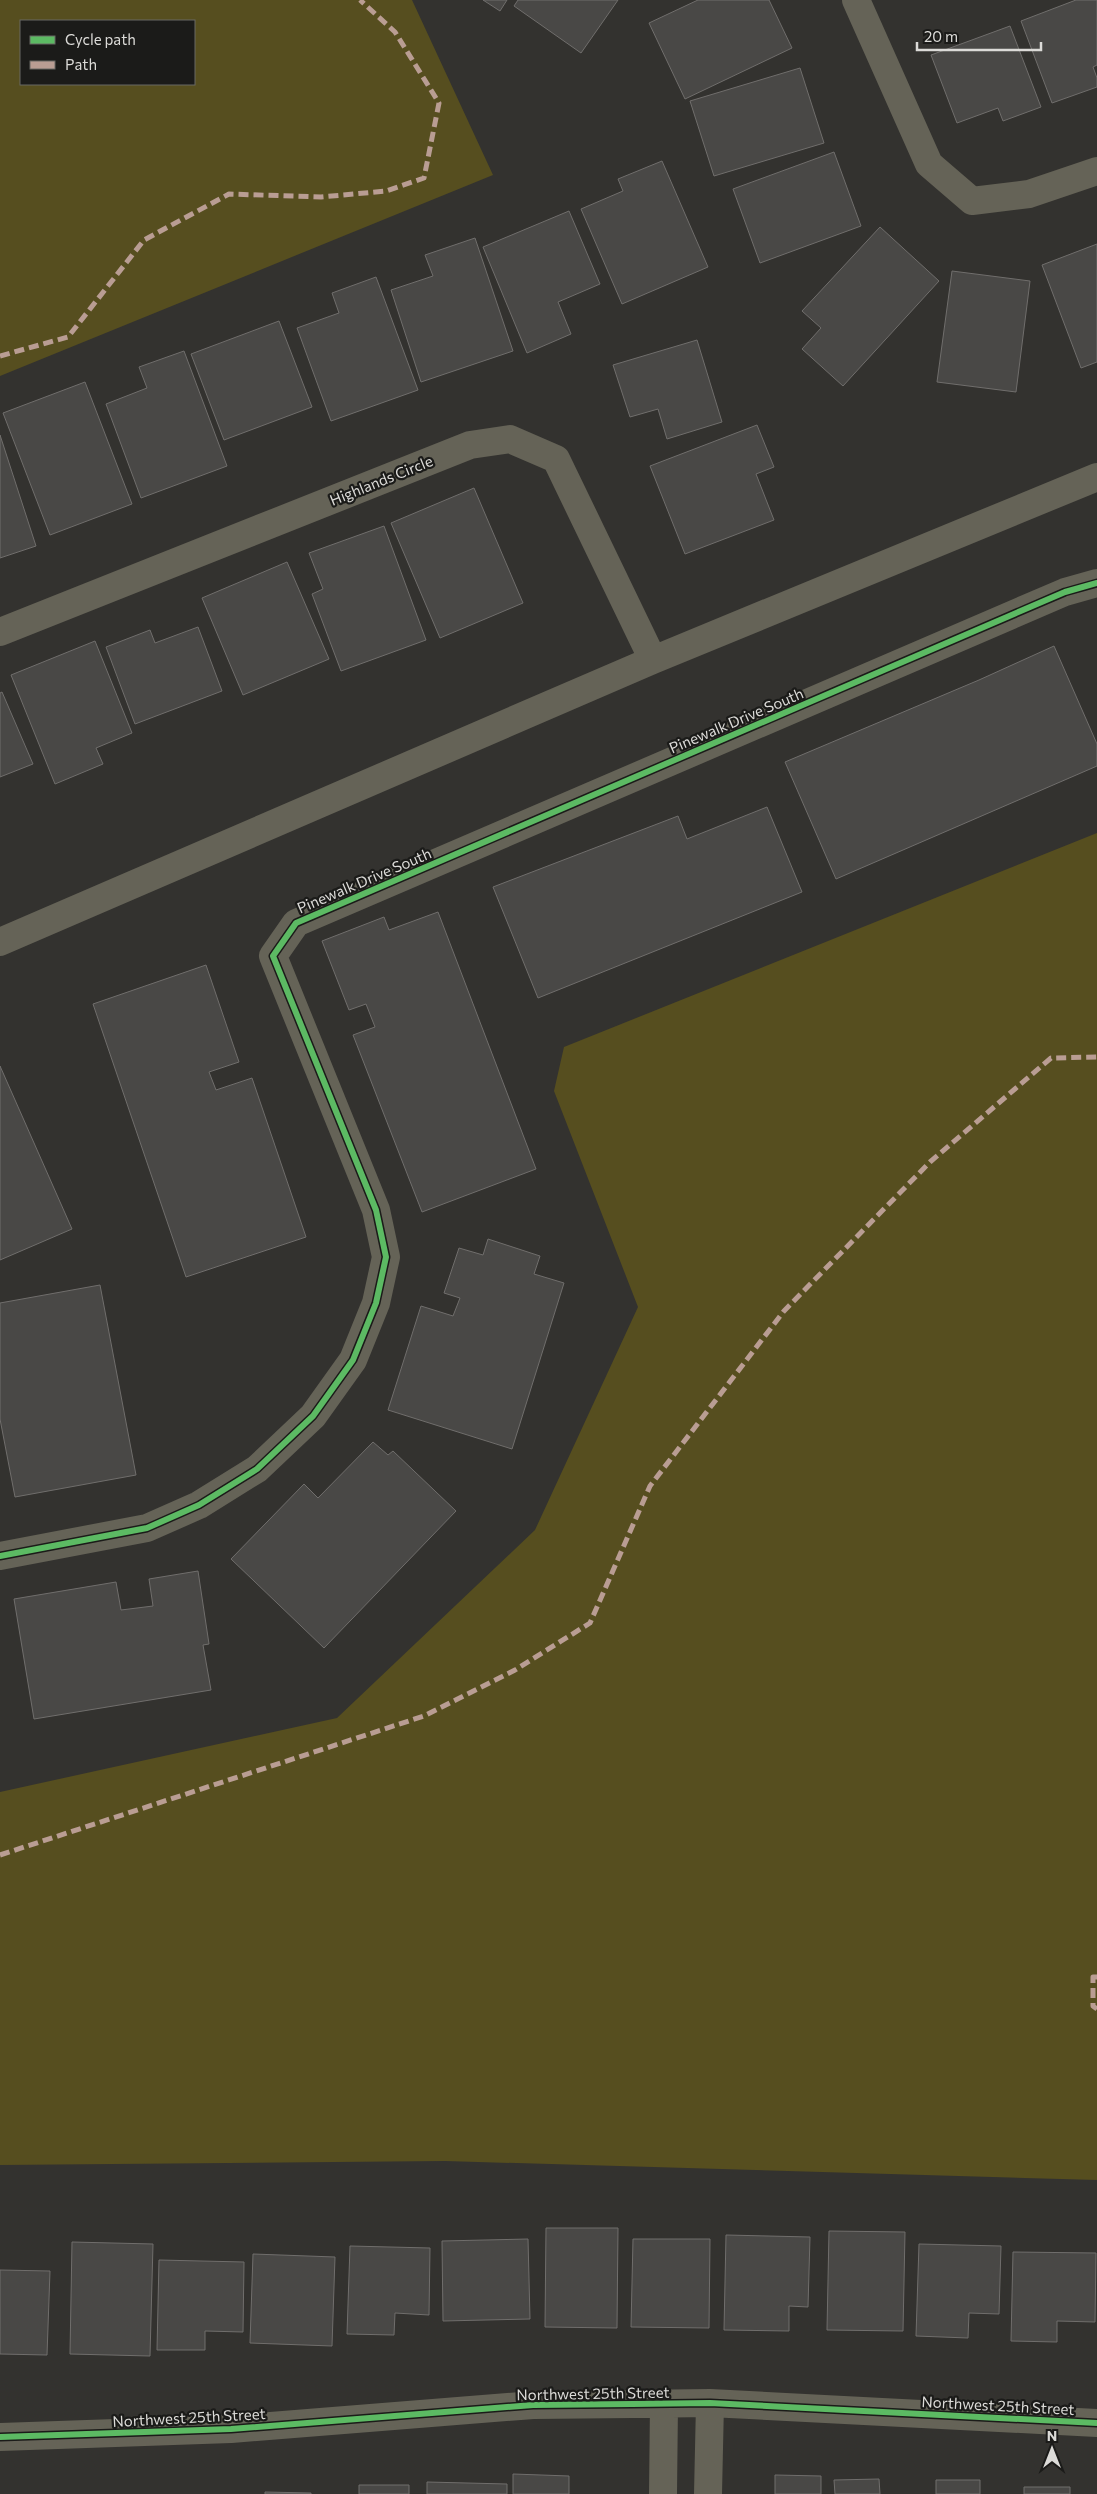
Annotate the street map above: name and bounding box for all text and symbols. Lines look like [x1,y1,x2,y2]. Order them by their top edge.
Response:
legend [20,20,195,85]
scale bar [917,20,1041,52]
text: 20 m [924,27,958,45]
text: Cycle path [65,30,136,48]
text: Path [65,55,97,73]
street label: Highlands Circle [327,451,435,509]
street label: Pinewalk Drive South [666,684,806,756]
street label: Pinewalk Drive South [294,844,434,916]
street label: Northwest 25th Street [516,2383,670,2403]
street label: Northwest 25th Street [921,2392,1075,2418]
street label: Northwest 25th Street [112,2404,266,2430]
north arrow [1027,2424,1077,2474]
text: N [1047,2427,1057,2444]

